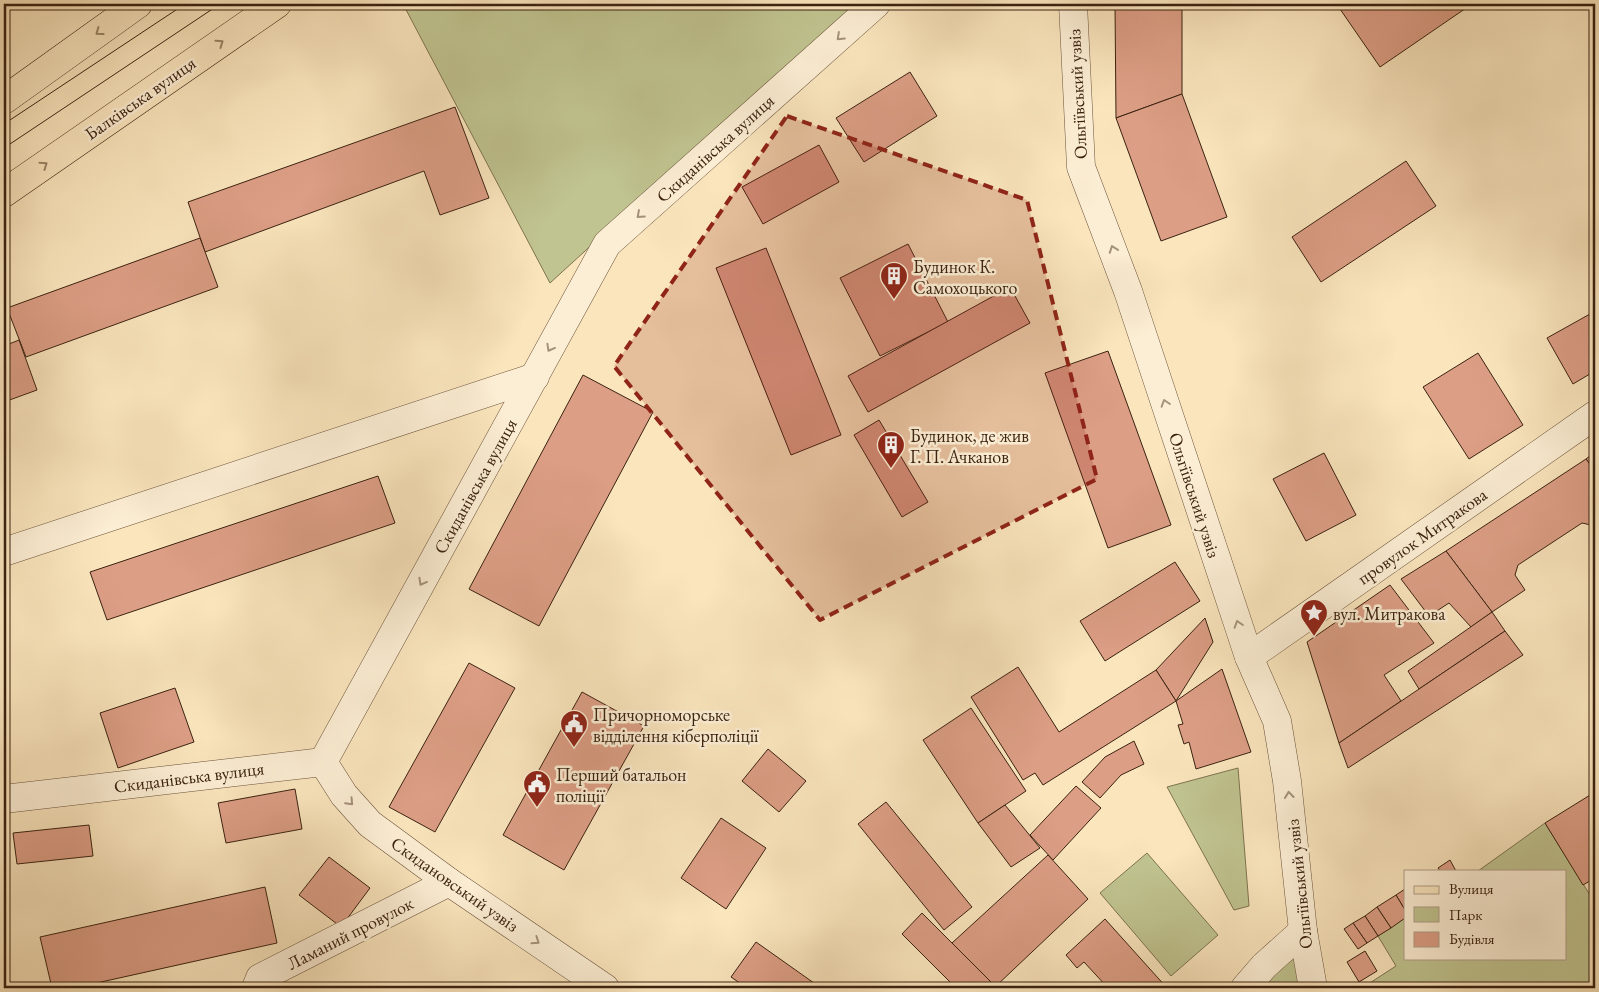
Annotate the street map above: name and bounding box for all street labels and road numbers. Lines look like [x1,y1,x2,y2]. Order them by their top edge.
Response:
street label: Ольгіївський узвіз [1062,28,1092,160]
street label: Балківська вулиця [80,51,200,145]
street label: Скиданівська вулиця [651,89,779,207]
street label: Скиданівська вулиця [428,414,522,558]
street label: Ольгіївський узвіз [1164,429,1226,561]
street label: провулок Митракова [1353,482,1492,589]
street label: Скиданівська вулиця [113,756,265,798]
street label: Ольгіївський узвіз [1281,818,1317,950]
street label: Скидановський узвіз [387,831,523,937]
street label: Ламаний провулок [283,891,417,975]

